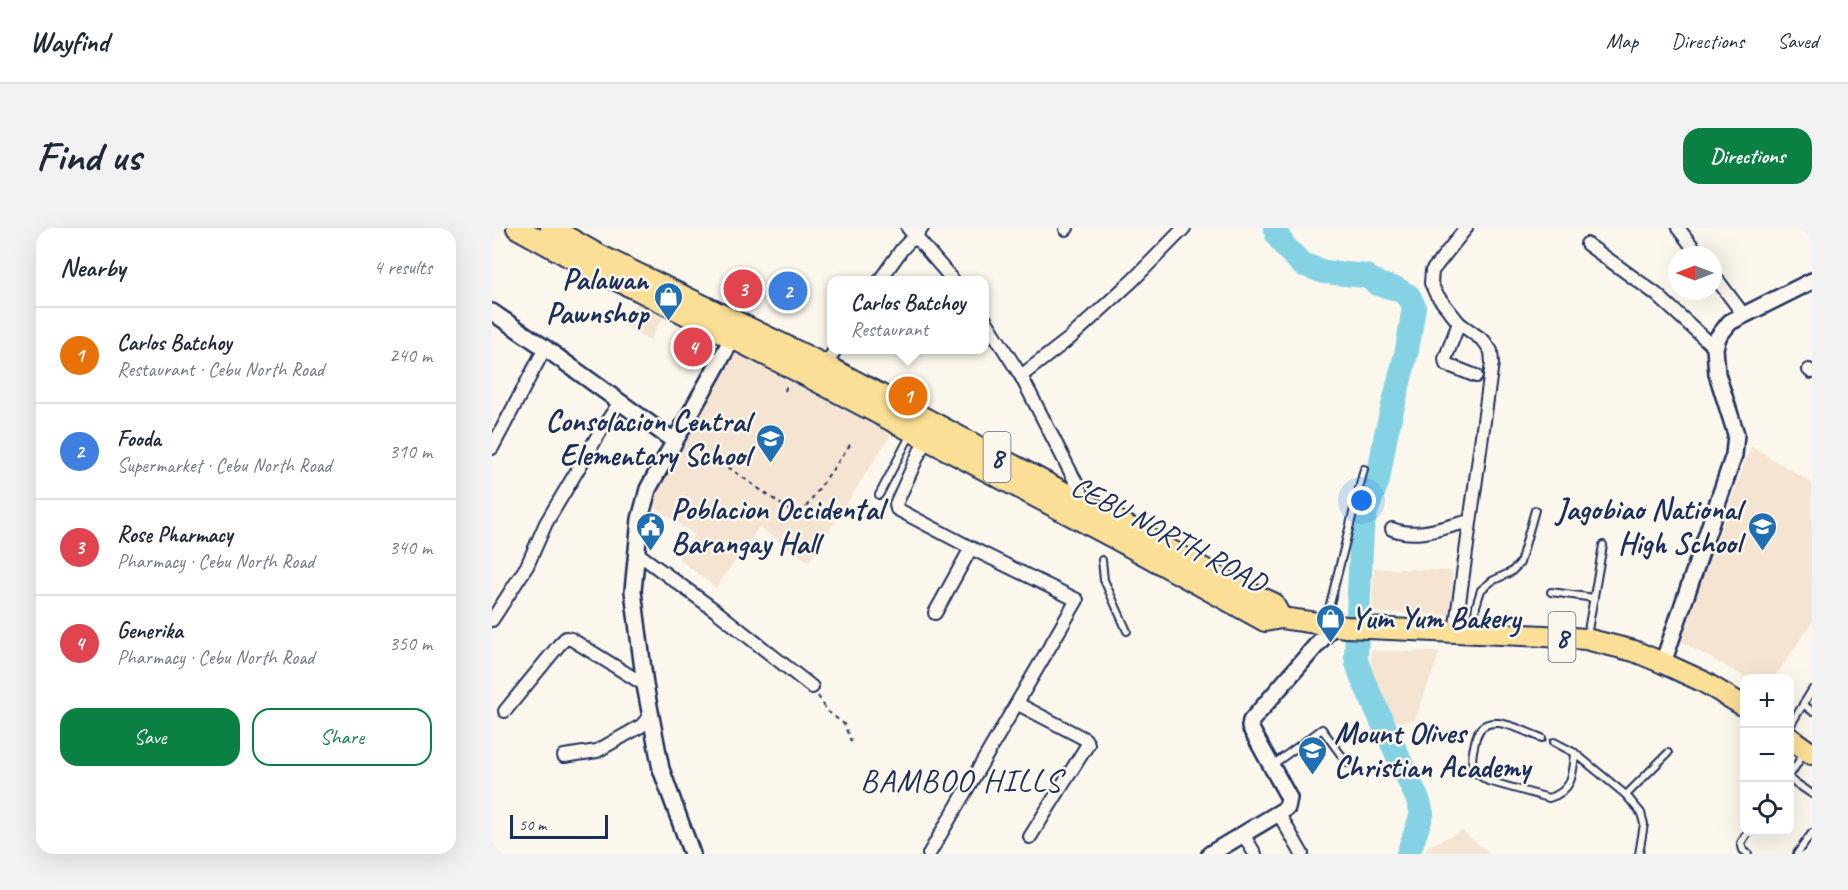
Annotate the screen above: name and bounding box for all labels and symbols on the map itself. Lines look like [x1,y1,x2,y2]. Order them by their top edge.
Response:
north arrow [1668,246,1722,300]
place label: Palawan Pawnshop [546,260,651,332]
pin: 3 [724,266,762,312]
pin: 2 [768,268,808,314]
shop icon: Palawan Pawnshop [653,280,685,322]
pin: 4 [674,324,712,370]
pin: 1 [888,374,928,418]
place label: Consolacion Central Elementary School [546,402,756,474]
school or university icon: Consolacion Central Elementary School [755,422,787,464]
road number: 8 [984,432,1010,482]
street label: CEBU NORTH ROAD [1065,467,1276,603]
your location [1347,486,1376,515]
place label: Poblacion Occidental Barangay Hall [671,490,889,562]
place label: Jagobiao National High School [1554,490,1747,562]
public building icon: Poblacion Occidental Barangay Hall [634,510,666,552]
school or university icon: Jagobiao National High School [1746,510,1778,552]
place label: Yum Yum Bakery [1351,599,1523,638]
shop icon: Yum Yum Bakery [1314,602,1346,644]
road number: 8 [1548,612,1576,662]
place label: Mount Olives Christian Academy [1334,714,1533,786]
school or university icon: Mount Olives Christian Academy [1297,734,1329,776]
district label: BAMBOO HILLS [860,760,1067,801]
scale bar [510,812,608,840]

